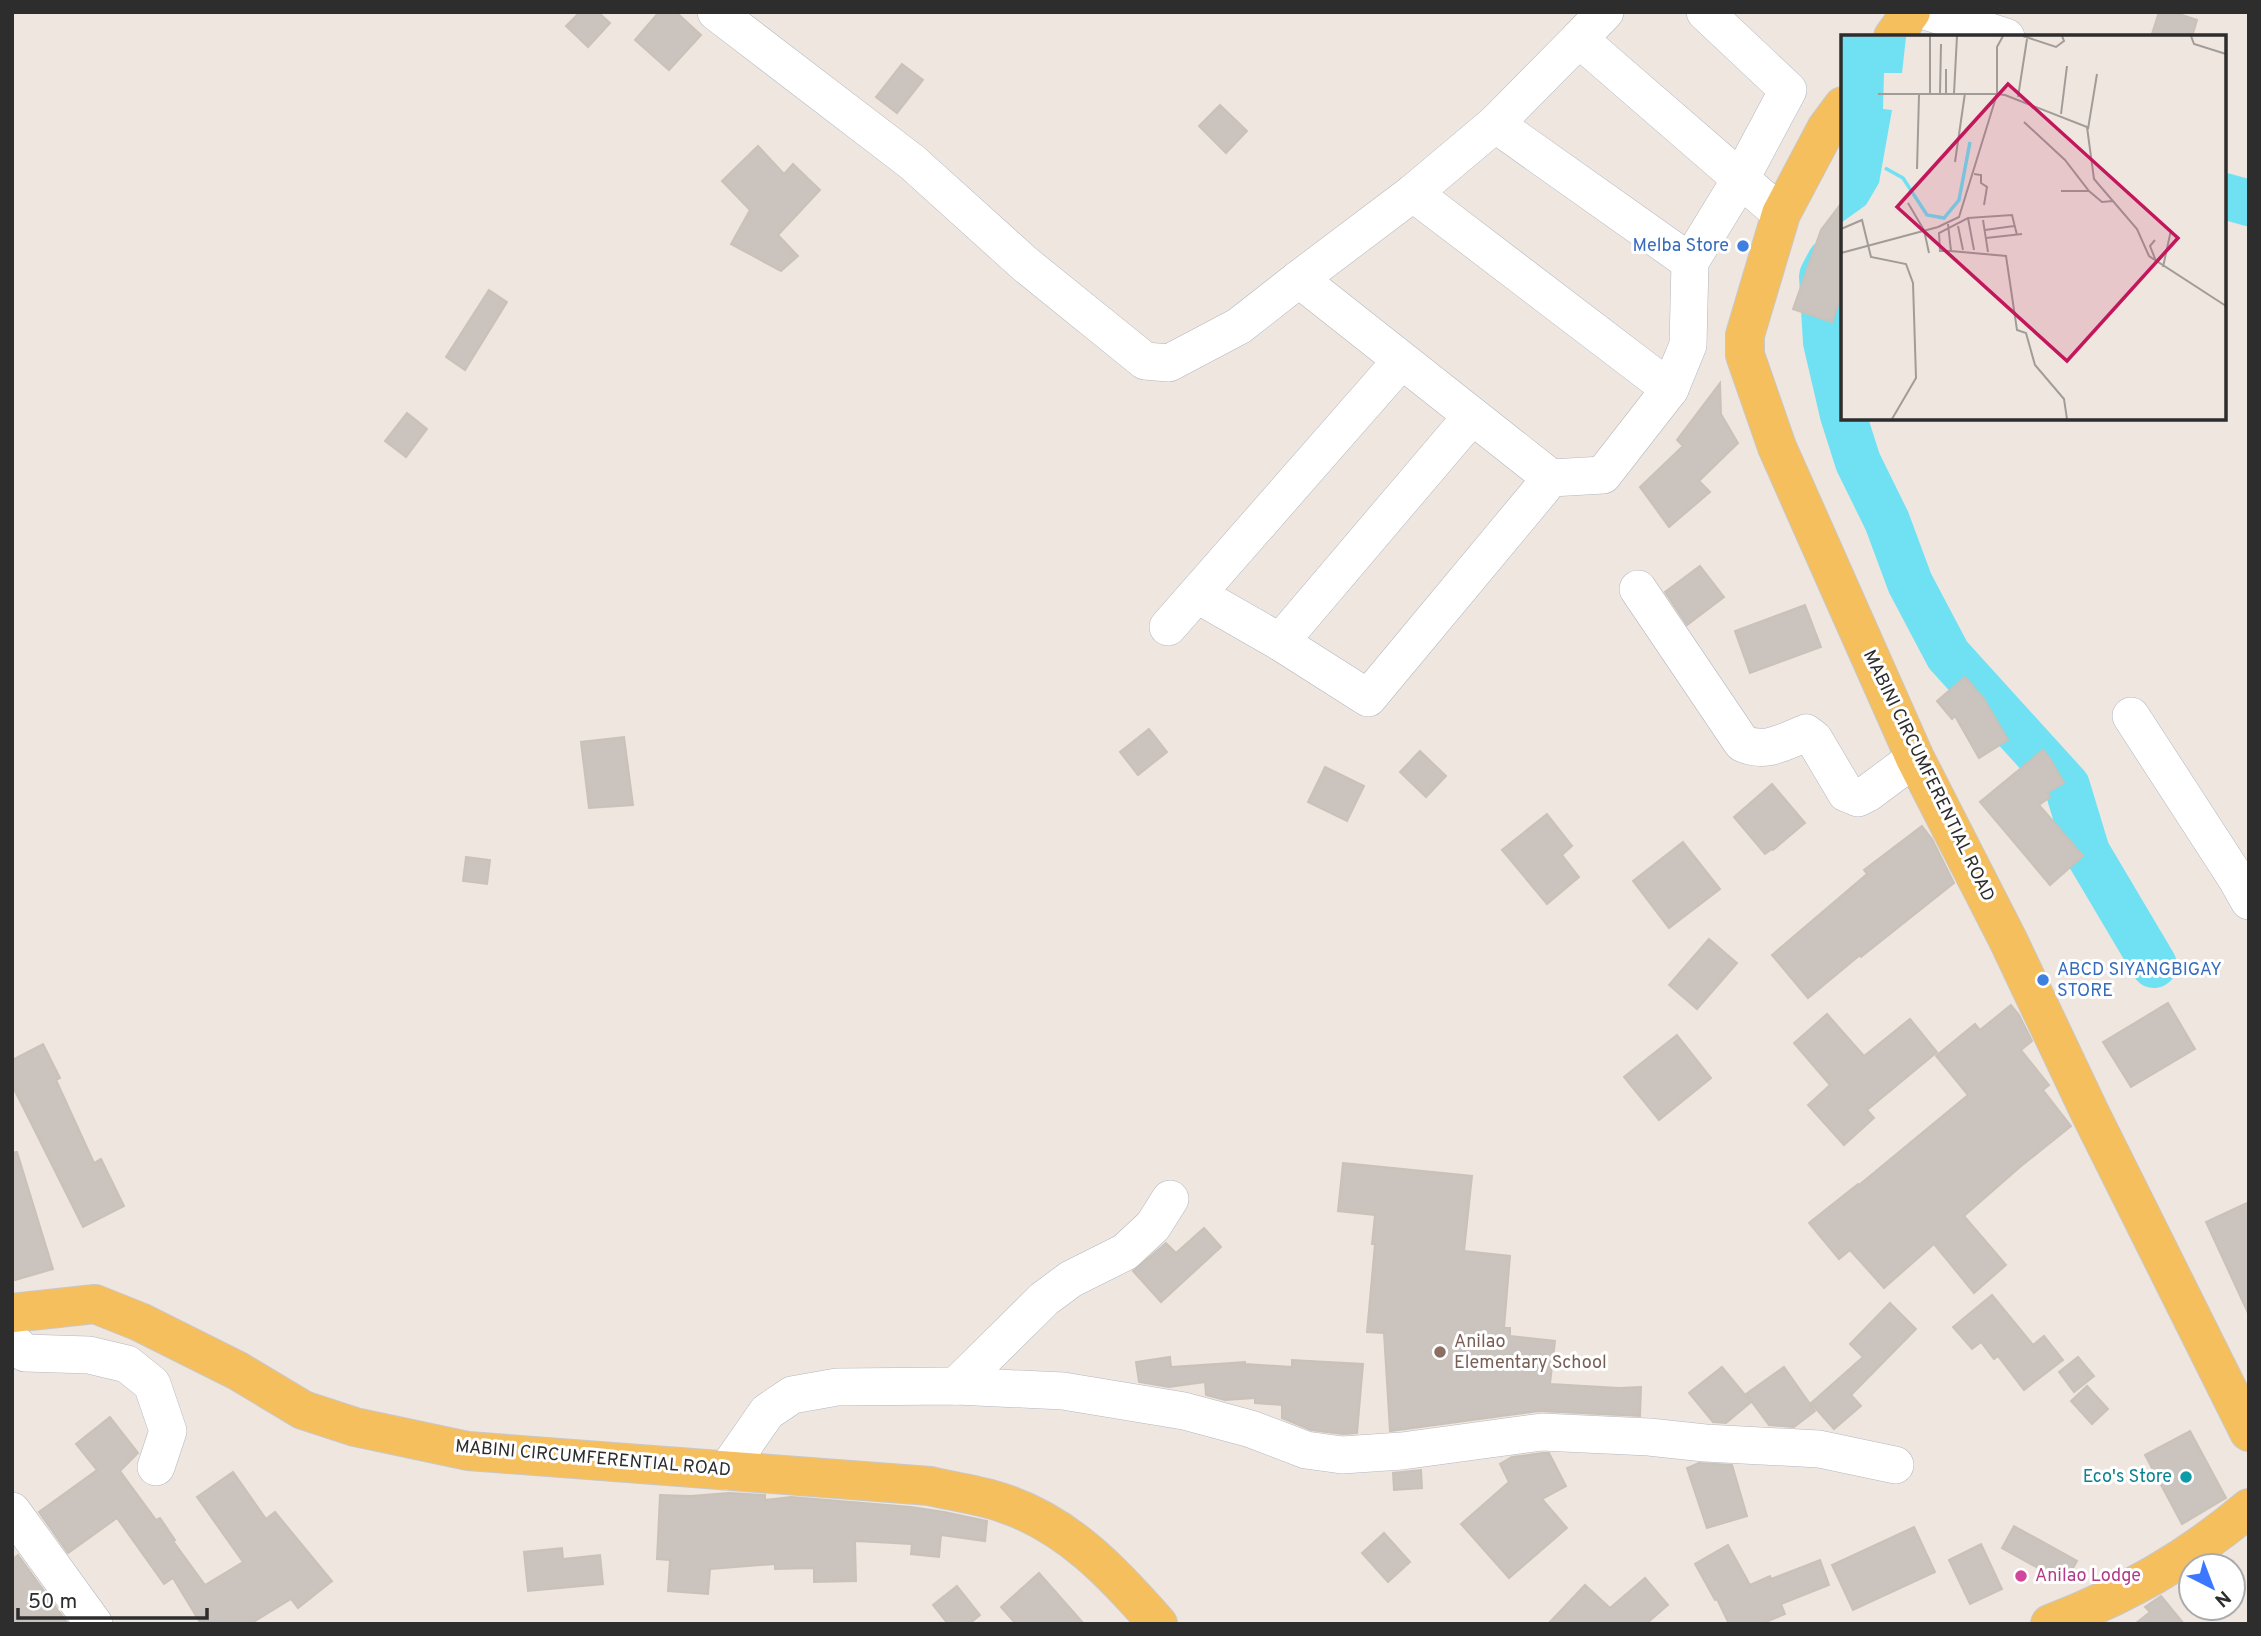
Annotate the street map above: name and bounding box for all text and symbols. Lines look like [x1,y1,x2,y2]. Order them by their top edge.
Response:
inset map [1841,35,2226,420]
place label: Melba Store [1633,235,1729,258]
marker: Melba Store [1735,238,1751,254]
street label: MABINI CIRCUMFERENTIAL ROAD [1857,646,1999,906]
place label: ABCD SIYANGBIGAY STORE [2057,959,2222,1003]
marker: ABCD SIYANGBIGAY STORE [2035,972,2051,988]
place label: Anilao Elementary School [1454,1331,1607,1375]
marker: Anilao Elementary School [1432,1344,1448,1360]
street label: MABINI CIRCUMFERENTIAL ROAD [454,1435,732,1483]
place label: Eco's Store [2083,1466,2172,1489]
marker: Eco's Store [2178,1469,2194,1485]
north arrow [2177,1552,2247,1622]
place label: Anilao Lodge [2035,1565,2141,1588]
marker: Anilao Lodge [2013,1568,2029,1584]
scale bar [18,1576,206,1620]
text: N [2209,1585,2235,1612]
text: 50 m [28,1589,77,1616]

